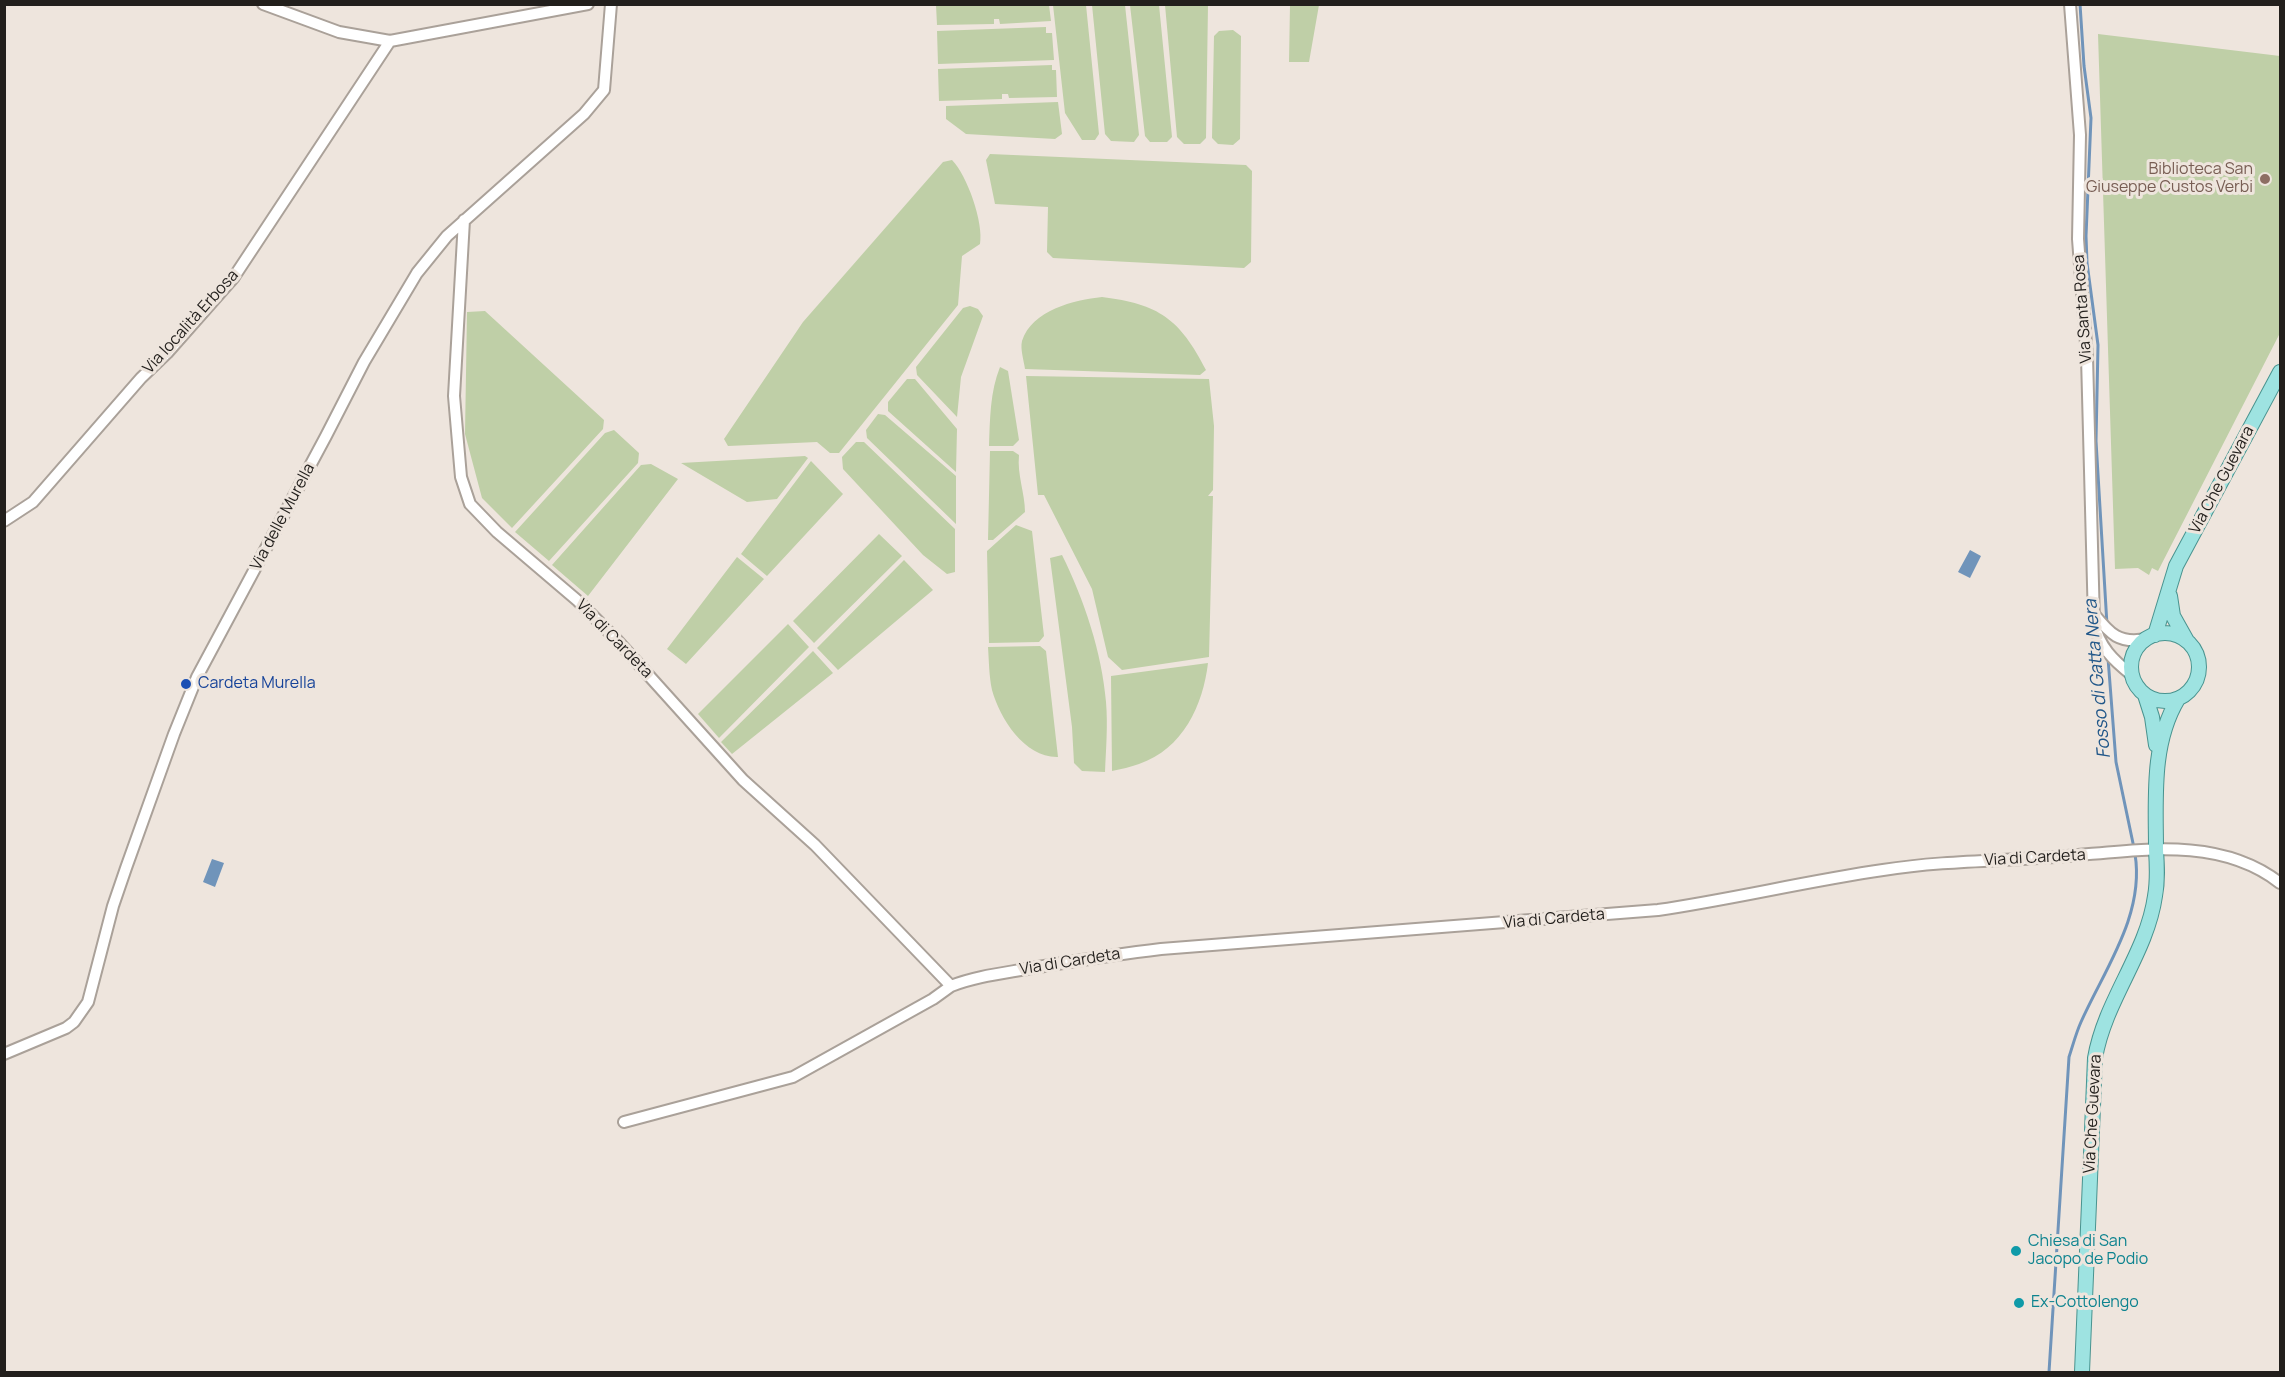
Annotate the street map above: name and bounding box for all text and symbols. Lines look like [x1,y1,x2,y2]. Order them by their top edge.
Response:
place label: Biblioteca San Giuseppe Custos Verbi [2086,160,2253,198]
marker: Biblioteca San Giuseppe Custos Verbi [2258,172,2272,186]
street label: Via Santa Rosa [2070,254,2096,364]
street label: Via località Erbosa [139,266,243,378]
street label: Via Che Guevara [2186,423,2258,537]
street label: Via delle Murella [247,460,319,574]
street label: Via di Cardeta [572,596,656,682]
water label: Fosso di Gatta Nera [2080,599,2116,759]
place label: Cardeta Murella [198,674,316,694]
marker: Cardeta Murella [179,677,193,691]
street label: Via di Cardeta [1984,846,2086,870]
street label: Via di Cardeta [1503,905,1605,933]
street label: Via di Cardeta [1018,945,1122,979]
street label: Via Che Guevara [2080,1054,2106,1174]
place label: Chiesa di San Jacopo de Podio [2028,1232,2148,1270]
marker: Chiesa di San Jacopo de Podio [2009,1244,2023,1258]
place label: Ex-Cottolengo [2031,1293,2139,1313]
marker: Ex-Cottolengo [2012,1296,2026,1310]

